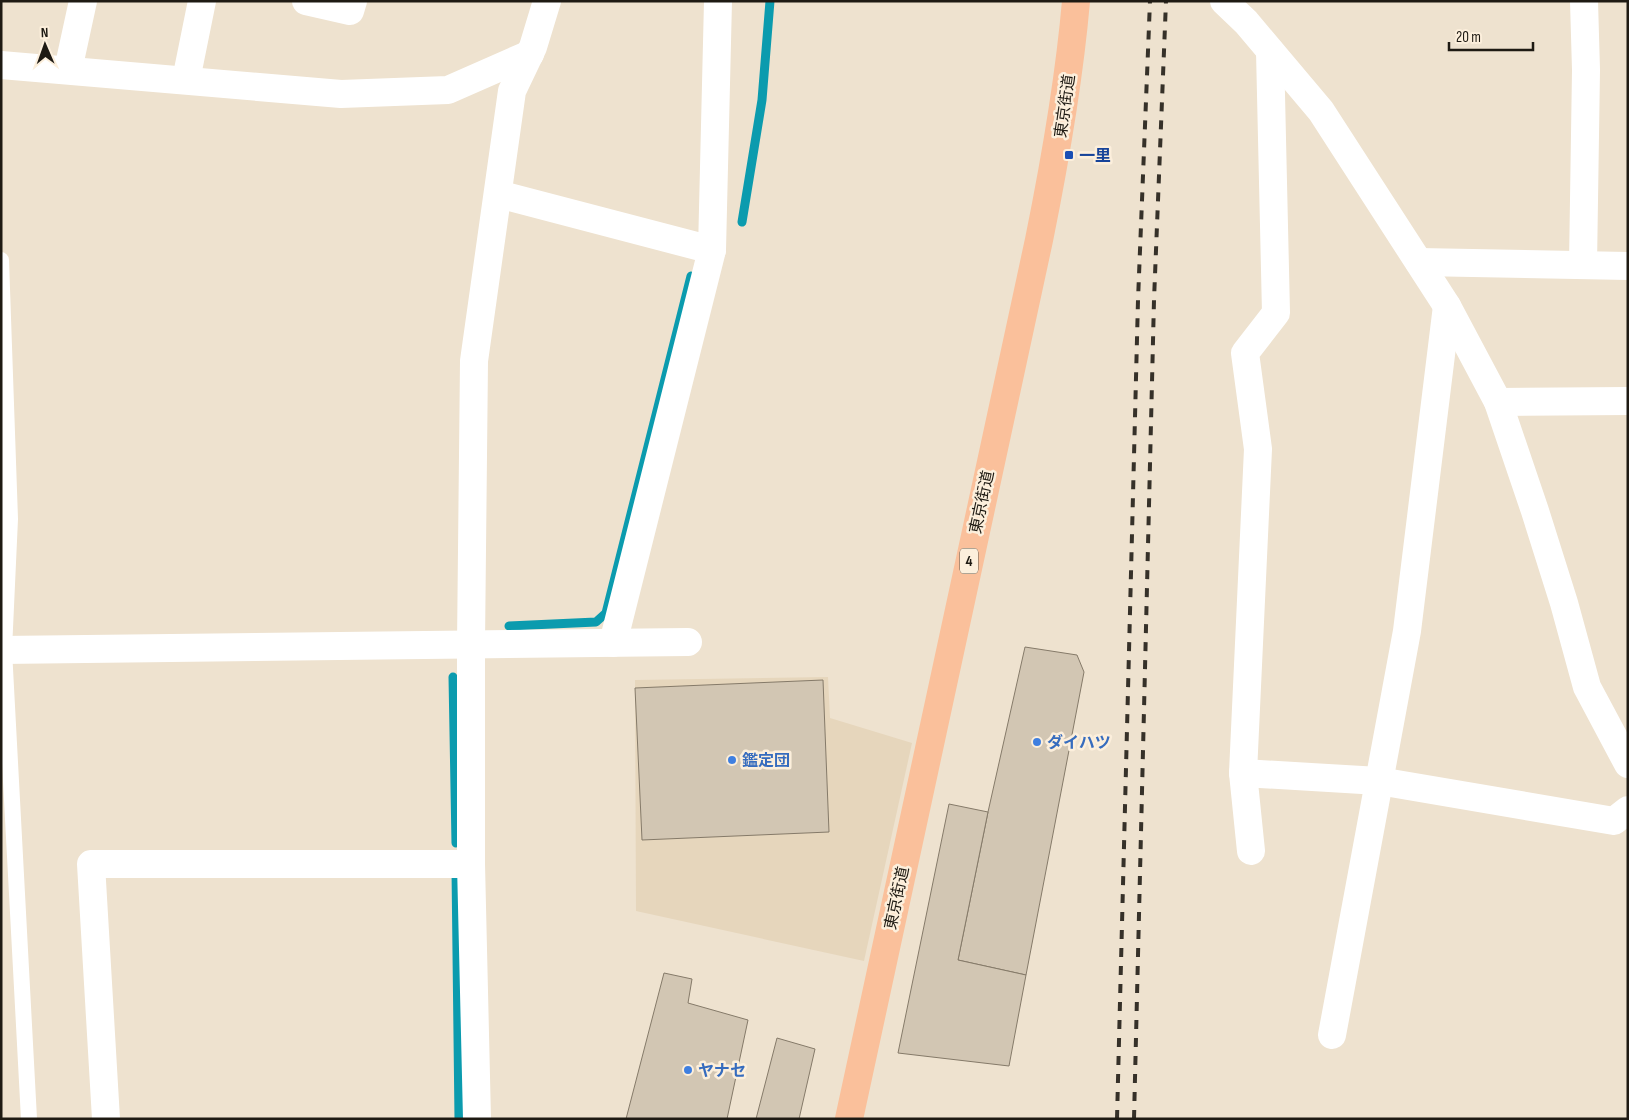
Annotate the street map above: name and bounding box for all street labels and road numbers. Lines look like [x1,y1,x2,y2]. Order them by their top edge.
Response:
street label: 東京街道 [1052,73,1079,139]
street label: 東京街道 [967,469,998,536]
road number: 4 [960,548,978,574]
street label: 東京街道 [882,865,913,932]

